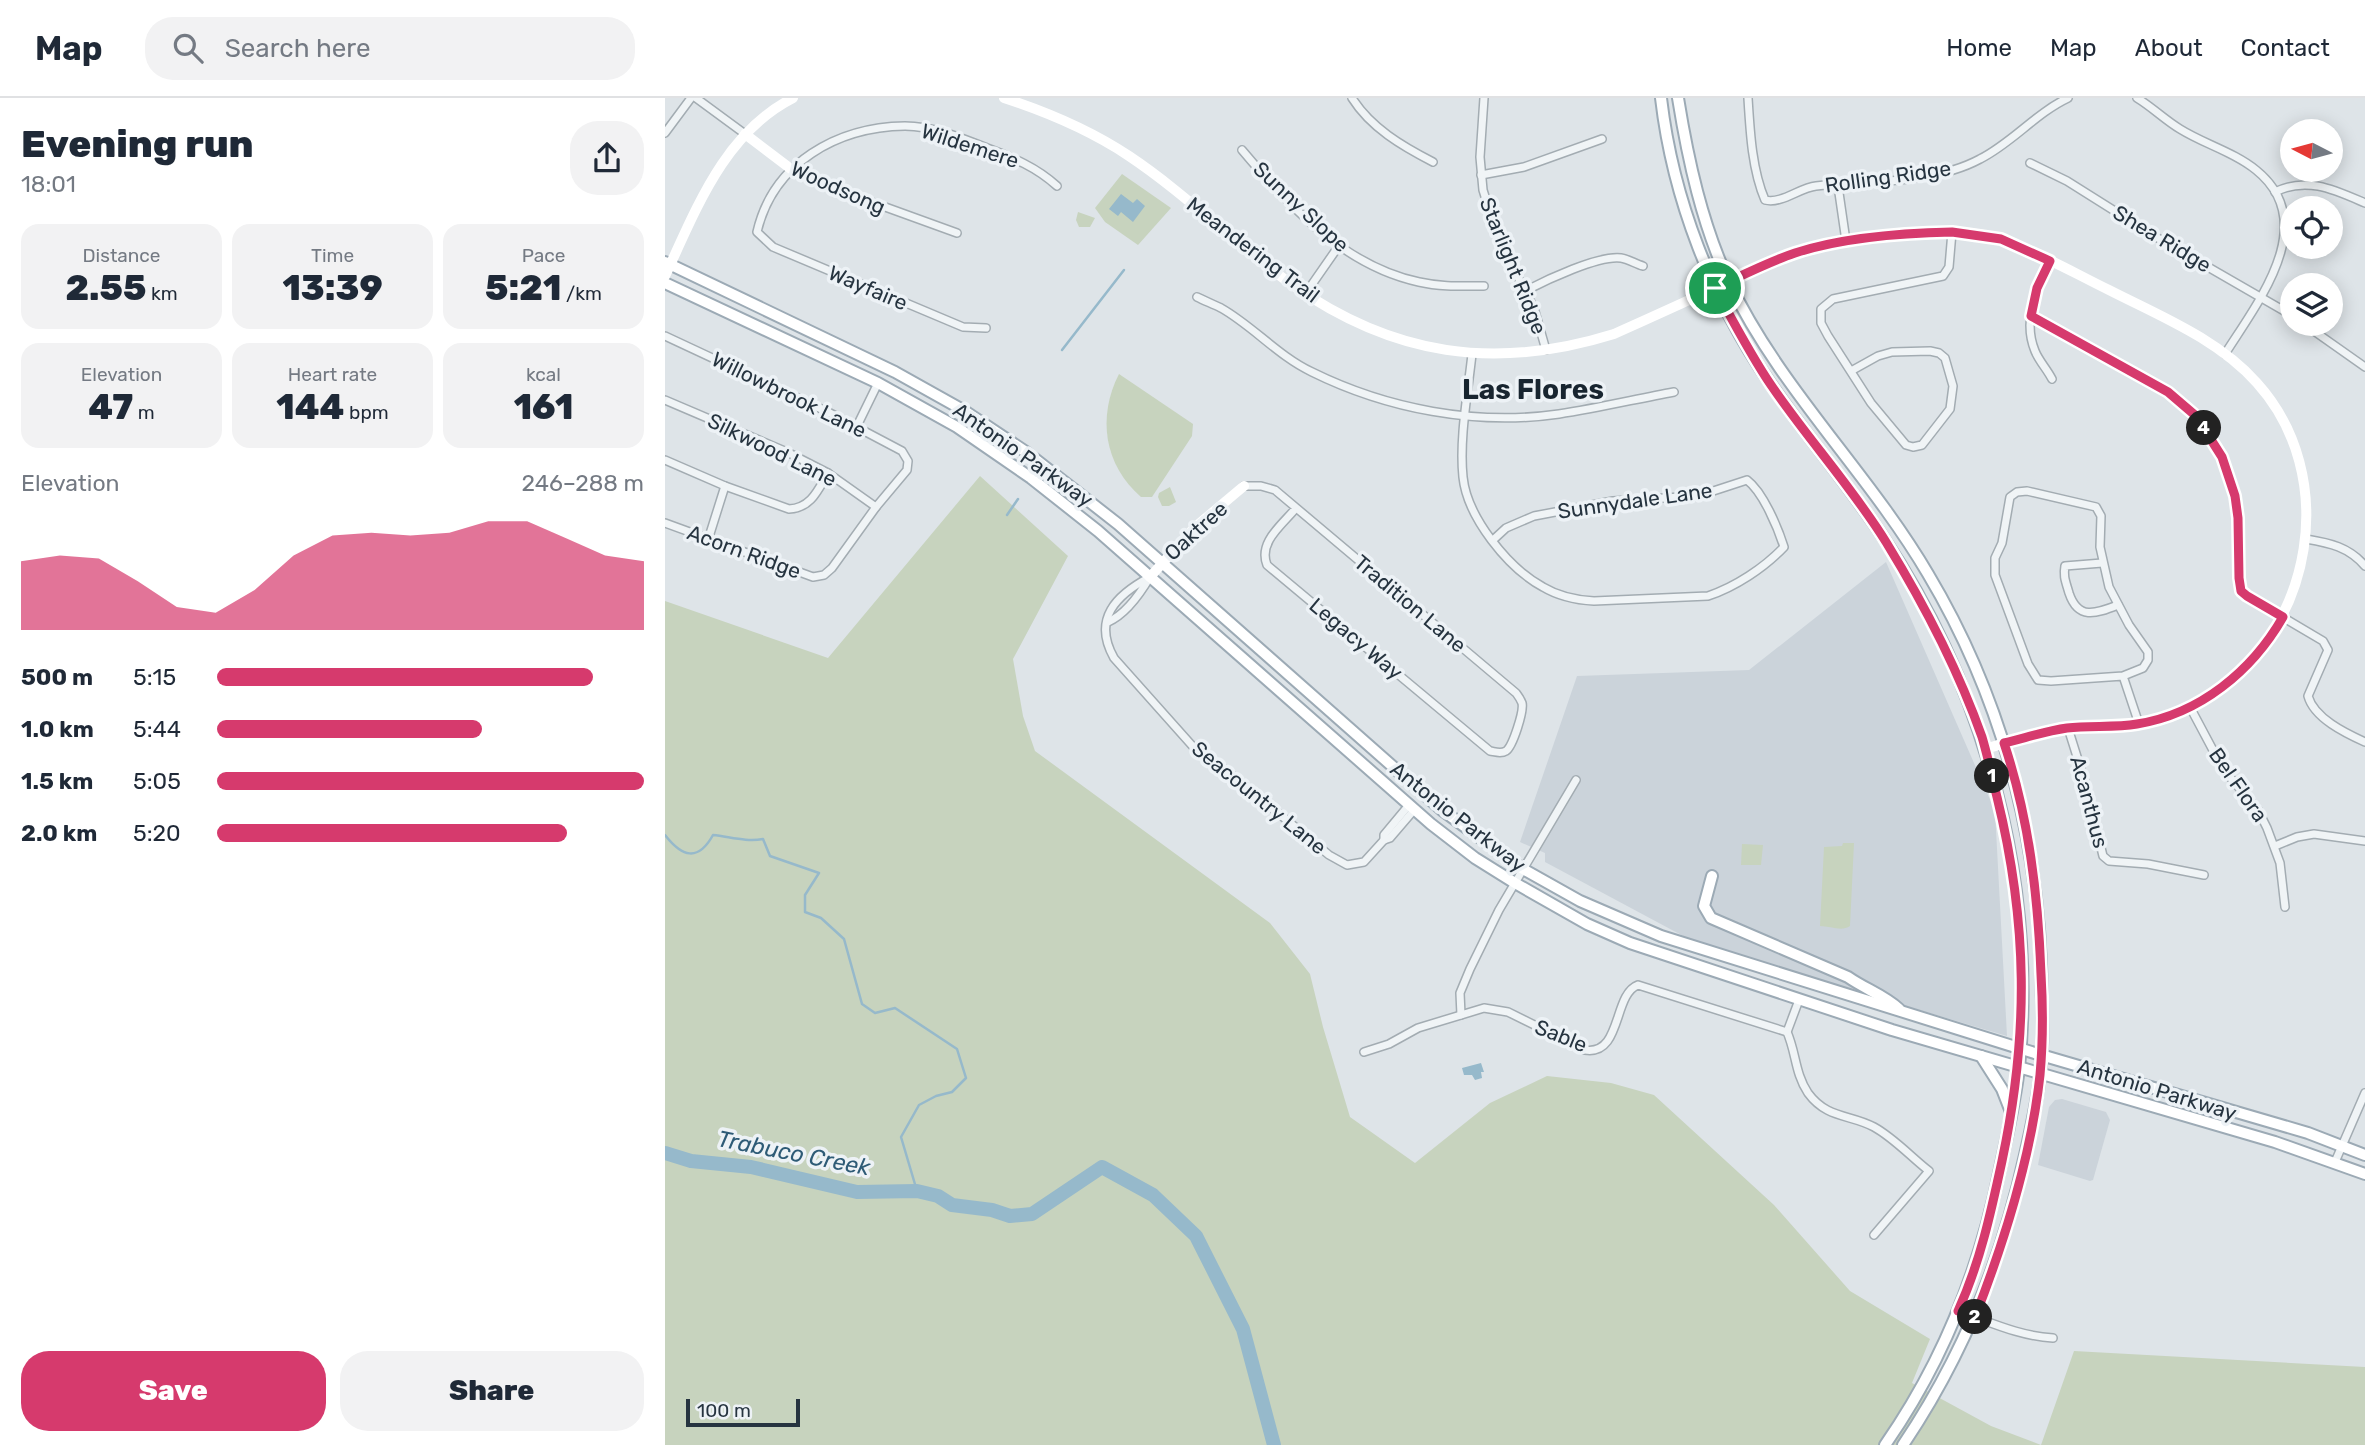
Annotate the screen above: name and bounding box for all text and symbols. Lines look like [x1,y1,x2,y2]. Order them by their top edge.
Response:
search box [145,17,635,80]
text: Map [35,29,103,68]
icon: search [169,29,207,67]
text: Search here [225,33,370,64]
text: Home [1946,34,2012,62]
text: Map [2050,34,2097,62]
text: About [2135,34,2203,62]
text: Contact [2241,34,2330,62]
street label: Wildemere [918,118,1022,173]
north arrow [2280,119,2343,182]
map controls [2280,119,2343,336]
text: Evening run [21,121,254,167]
button: share [570,121,644,195]
street label: Rolling Ridge [1823,155,1953,198]
street label: Woodsong [787,156,889,220]
street label: Sunny Slope [1248,156,1354,257]
text: 18:01 [21,170,76,198]
street label: Meandering Trail [1182,191,1325,308]
street label: Starlight Ridge [1475,194,1552,338]
button: locate [2280,196,2343,259]
street label: Shea Ridge [2109,200,2216,278]
text: Distance [83,244,160,267]
text: Time [311,244,354,267]
text: Pace [522,244,565,267]
pin [1685,258,1745,318]
street label: Wayfaire [825,260,911,315]
text: 2.55 [65,267,146,309]
text: 13:39 [282,267,383,309]
text: 5:21 [485,267,561,309]
icon: arrive [1696,269,1734,307]
button: layers [2280,273,2343,336]
text: km [146,282,178,305]
text: /km [561,282,602,305]
street label: Willowbrook Lane [708,346,871,443]
text: Elevation [81,363,162,386]
text: Heart rate [288,363,377,386]
text: kcal [526,363,561,386]
district label: Las Flores [1462,373,1604,406]
text: 47 [88,386,133,428]
text: 144 [276,386,344,428]
text: 161 [514,386,573,428]
street label: Antonio Parkway [949,397,1098,512]
text: m [133,401,155,424]
text: bpm [344,401,389,424]
street label: Silkwood Lane [704,408,841,492]
pin: 4 [2187,410,2221,446]
text: 4 [2197,416,2210,439]
text: Elevation [21,469,120,497]
text: 246–288 m [521,469,644,497]
street label: Sunnydale Lane [1556,477,1714,524]
street label: Oaktree [1159,496,1232,565]
street label: Acorn Ridge [684,519,804,584]
street label: Tradition Lane [1349,550,1471,658]
street label: Legacy Way [1305,592,1408,685]
text: 500 m [21,663,93,691]
text: 5:15 [133,663,176,691]
text: 1.0 km [21,715,94,743]
text: 5:44 [133,715,181,743]
street label: Seacountry Lane [1187,736,1332,859]
street label: Bel Flora [2204,743,2273,827]
street label: Acanthus [2065,753,2114,851]
street label: Antonio Parkway [1386,756,1531,878]
pin: 1 [1975,758,2009,794]
text: 1 [1987,764,1996,787]
text: 1.5 km [21,767,93,795]
text: 5:05 [133,767,181,795]
text: 2.0 km [21,819,97,847]
text: 5:20 [133,819,181,847]
street label: Sable [1531,1014,1591,1057]
street label: Antonio Parkway [2075,1053,2240,1126]
water label: Trabuco Creek [715,1125,874,1182]
pin: 2 [1957,1300,1993,1334]
text: 2 [1968,1305,1981,1328]
button: Save [21,1351,326,1431]
button: Share [340,1351,644,1431]
scale bar [686,1396,800,1428]
text: 100 m [697,1399,751,1422]

